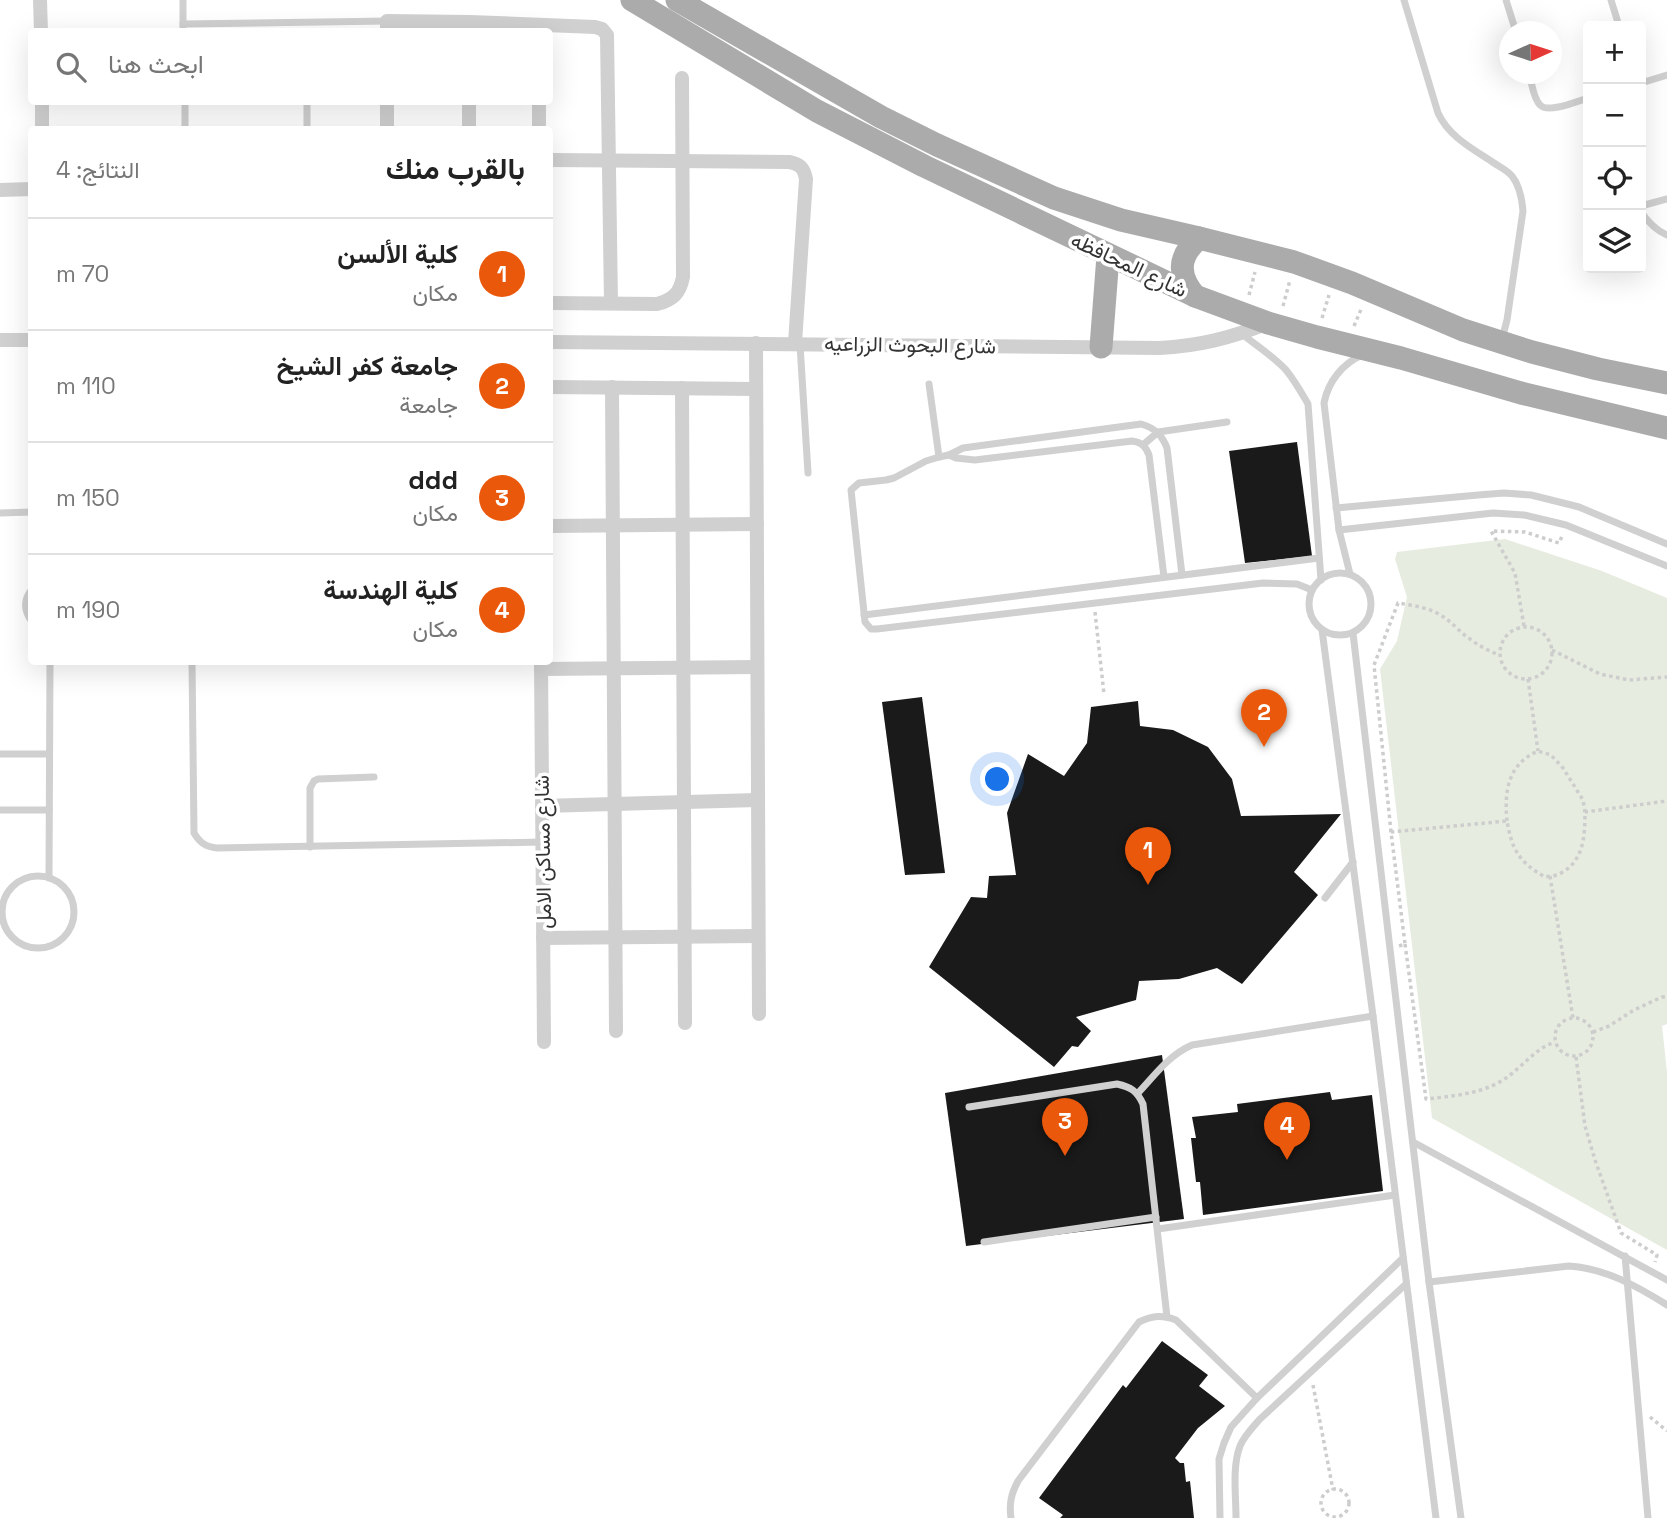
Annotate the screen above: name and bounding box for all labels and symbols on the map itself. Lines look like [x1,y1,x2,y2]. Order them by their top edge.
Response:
north arrow [1499,21,1562,84]
street label: شارع المحافظه [1066,226,1192,304]
street label: شارع البحوث الزراعيه [824,330,996,360]
pin: 2 [1241,689,1287,747]
your location [980,762,1014,796]
street label: شارع مساكن الامل [528,775,558,929]
pin: 1 [1125,827,1171,885]
pin: 3 [1042,1098,1088,1156]
pin: 4 [1264,1102,1310,1160]

